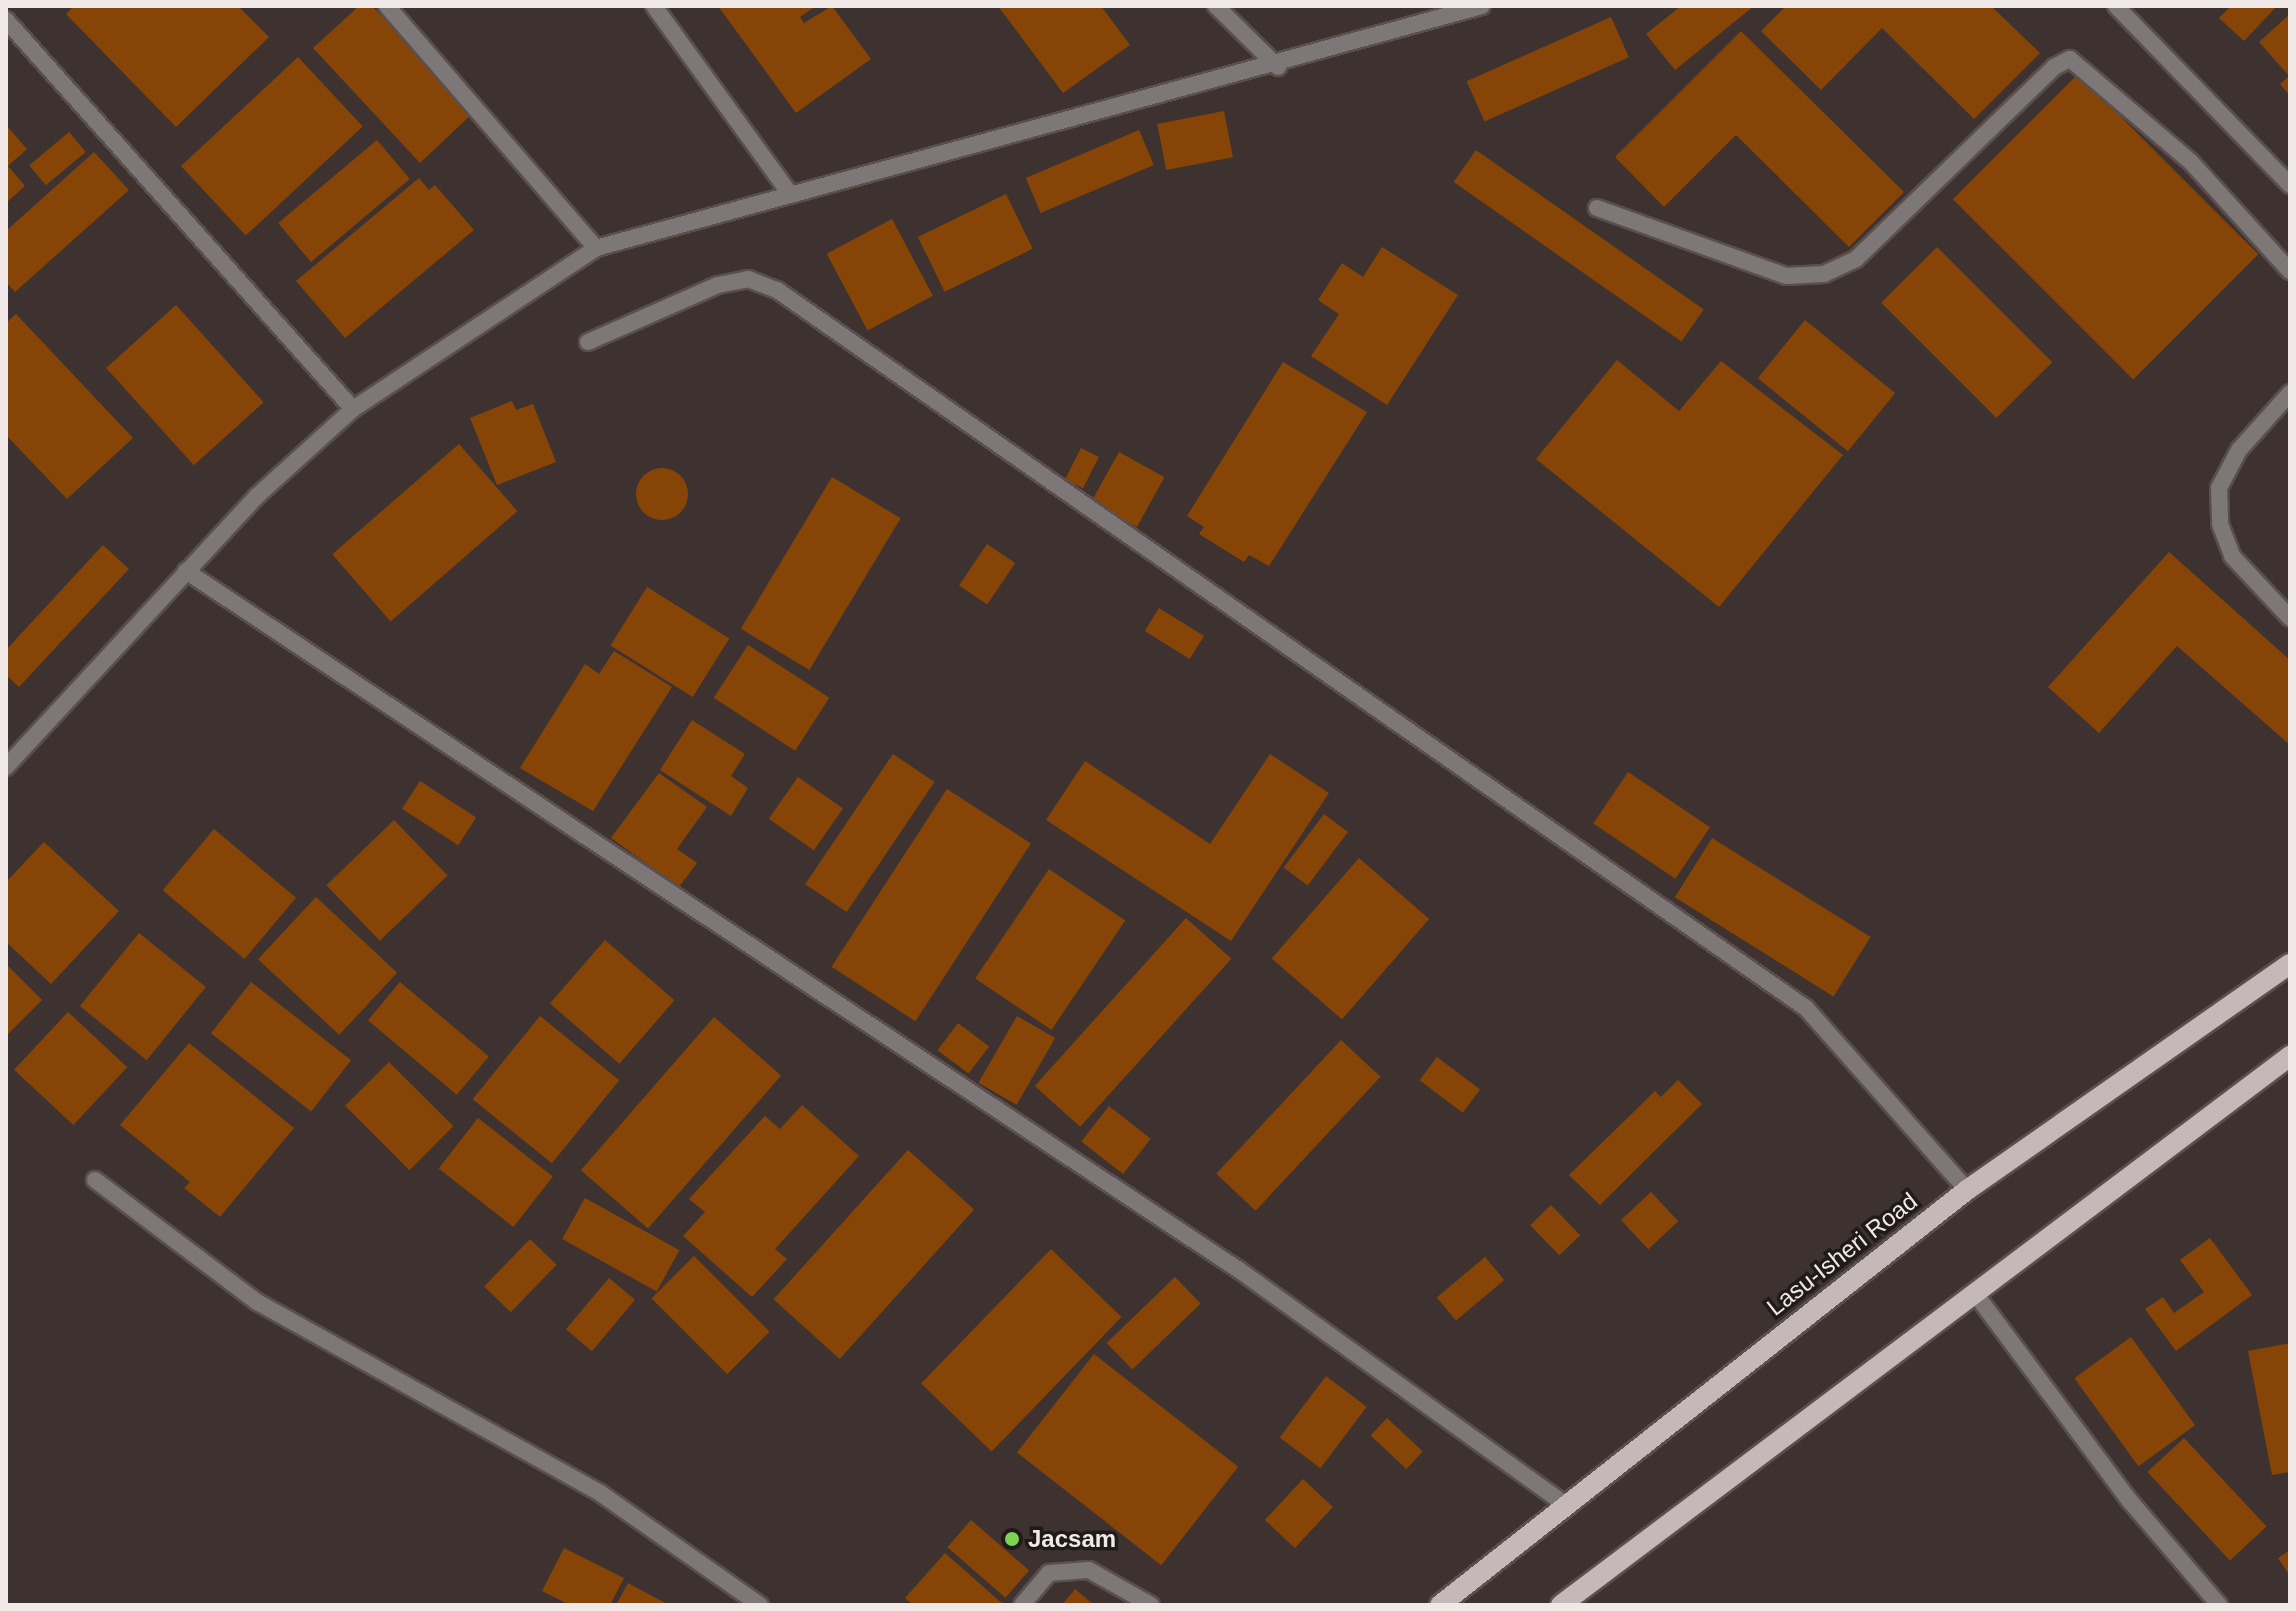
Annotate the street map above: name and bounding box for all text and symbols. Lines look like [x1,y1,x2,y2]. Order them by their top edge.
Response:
street label: Lasu-Isheri Road [1761,1186,1923,1322]
place label: Jacsam [1028,1525,1116,1553]
marker: Jacsam [1003,1530,1021,1548]

